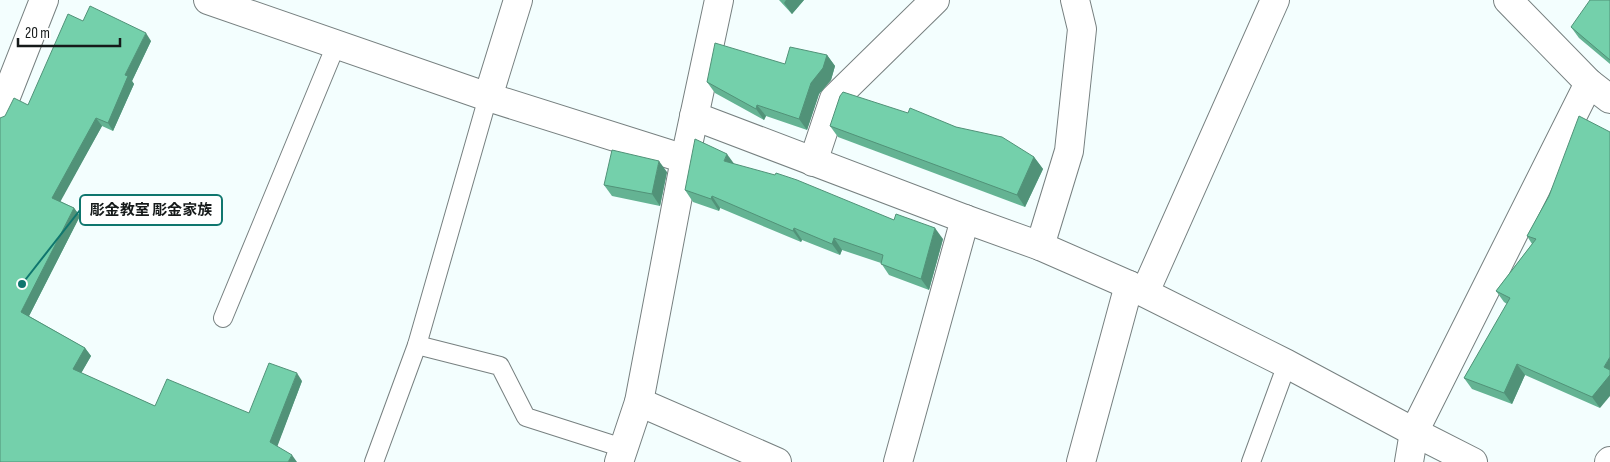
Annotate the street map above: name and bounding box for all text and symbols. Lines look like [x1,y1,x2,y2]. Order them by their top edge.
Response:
scale bar [18,15,120,47]
text: 20 m [25,24,50,43]
callout: 彫金教室 彫金家族 [80,195,222,225]
text: 彫金教室 彫金家族 [90,201,212,220]

